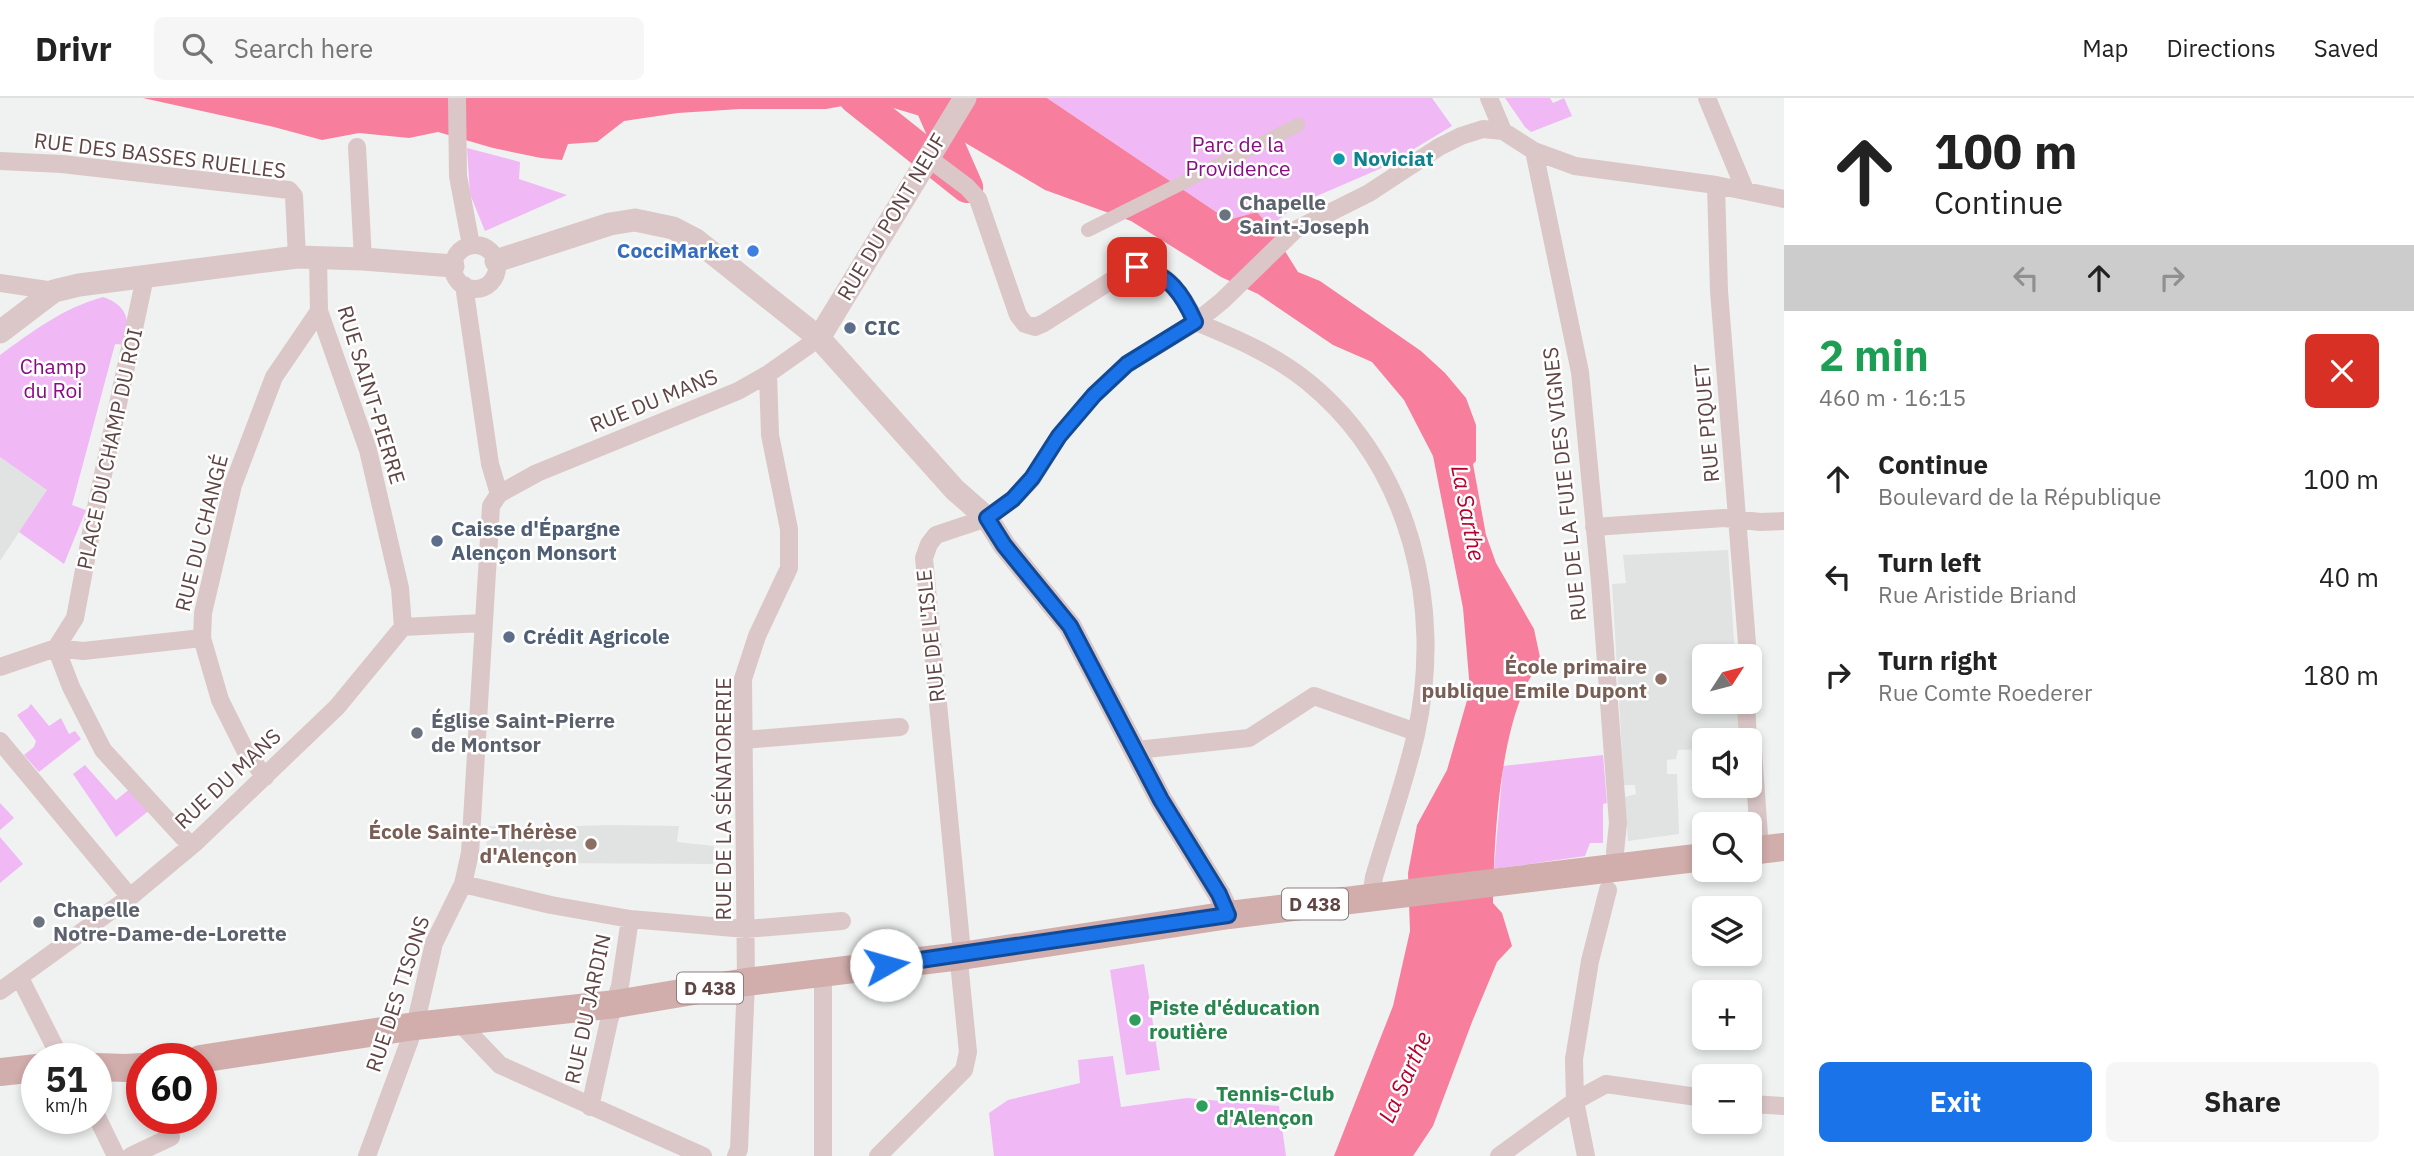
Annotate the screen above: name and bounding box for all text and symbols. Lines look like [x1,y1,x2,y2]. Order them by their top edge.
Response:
search box [154,17,644,80]
text: Drivr [35,27,112,70]
icon: search [178,29,216,67]
text: Search here [234,31,373,65]
text: Map [2082,32,2128,64]
text: Directions [2166,32,2276,64]
text: Saved [2314,32,2379,64]
text: 100 m [1934,119,2078,182]
street label: RUE DES BASSES RUELLES [32,126,288,184]
icon: ahead [1819,126,1910,217]
street label: RUE DU PONT NEUF [830,128,952,305]
park label: Parc de la Providence [1186,130,1290,182]
place label: Noviciat [1353,144,1434,172]
marker: Noviciat [1331,151,1347,167]
text: Continue [1934,181,2063,223]
place label: Chapelle Saint-Joseph [1239,188,1370,240]
marker: Chapelle Saint-Joseph [1217,207,1233,223]
place label: CocciMarket [617,236,739,264]
pin [1107,237,1167,297]
marker: CocciMarket [745,243,761,259]
icon: arrive [1118,248,1156,286]
icon: left [2007,259,2045,297]
icon: ahead [2080,259,2118,297]
icon: right [2153,259,2191,297]
street label: RUE SAINT-PIERRE [331,302,412,487]
place label: CIC [864,313,901,341]
marker: CIC [842,320,858,336]
street label: PLACE DU CHAMP DU ROI [70,325,148,572]
text: 2 min [1819,328,1929,383]
button: close [2305,334,2379,408]
street label: RUE DE LA FUIE DES VIGNES [1536,346,1592,623]
park label: Champ du Roi [20,352,86,404]
street label: RUE DU MANS [586,362,722,438]
street label: RUE PIQUET [1687,363,1725,484]
text: 460 m · 16:15 [1819,382,1966,412]
text: Continue [1878,447,1988,481]
street label: RUE DU CHANGÉ [168,451,234,614]
icon: ahead [1819,460,1857,498]
water label: La Sarthe [1445,462,1493,563]
text: 100 m [2303,462,2379,496]
text: Boulevard de la République [1878,481,2161,511]
place label: Caisse d'Épargne Alençon Monsort [451,514,621,566]
marker: Caisse d'Épargne Alençon Monsort [429,533,445,549]
text: Turn left [1878,545,1981,579]
icon: left [1819,558,1857,596]
text: 40 m [2319,560,2379,594]
street label: RUE DE L'ISLE [909,568,951,704]
text: Rue Aristide Briand [1878,579,2077,609]
place label: Crédit Agricole [523,622,670,650]
marker: Crédit Agricole [501,629,517,645]
text: Turn right [1878,643,1997,677]
north arrow [1692,644,1762,714]
map controls [1692,644,1762,1134]
place label: École primaire publique Emile Dupont [1422,652,1647,704]
icon: right [1819,656,1857,694]
text: 180 m [2303,658,2379,692]
marker: École primaire publique Emile Dupont [1653,671,1669,687]
text: Rue Comte Roederer [1878,677,2092,707]
street label: RUE DE LA SÉNATORERIE [709,678,737,920]
place label: Église Saint-Pierre de Montsor [431,706,615,758]
street label: RUE DU MANS [168,722,286,835]
marker: Église Saint-Pierre de Montsor [409,725,425,741]
button: sound [1692,728,1762,798]
button: search [1692,812,1762,882]
place label: École Sainte-Thérèse d'Alençon [369,817,577,869]
marker: École Sainte-Thérèse d'Alençon [583,836,599,852]
road number: D 438 [1282,888,1348,919]
place label: Chapelle Notre-Dame-de-Lorette [53,895,287,947]
button: layers [1692,896,1762,966]
street label: RUE DES TISONS [359,912,435,1075]
marker: Chapelle Notre-Dame-de-Lorette [31,914,47,930]
position arrow [849,928,923,1002]
street label: RUE DU JARDIN [557,931,617,1086]
road number: D 438 [677,972,743,1004]
button: + [1692,980,1762,1050]
place label: Piste d'éducation routière [1149,993,1320,1045]
marker: Piste d'éducation routière [1127,1012,1143,1028]
water label: La Sarthe [1371,1026,1438,1127]
speed limit sign: 60 [126,1043,217,1134]
text: 51 [45,1056,88,1102]
button: Exit [1819,1062,2092,1142]
button: Share [2106,1062,2379,1142]
button: − [1692,1064,1762,1134]
place label: Tennis-Club d'Alençon [1216,1079,1334,1131]
text: km/h [45,1094,88,1117]
marker: Tennis-Club d'Alençon [1194,1098,1210,1114]

